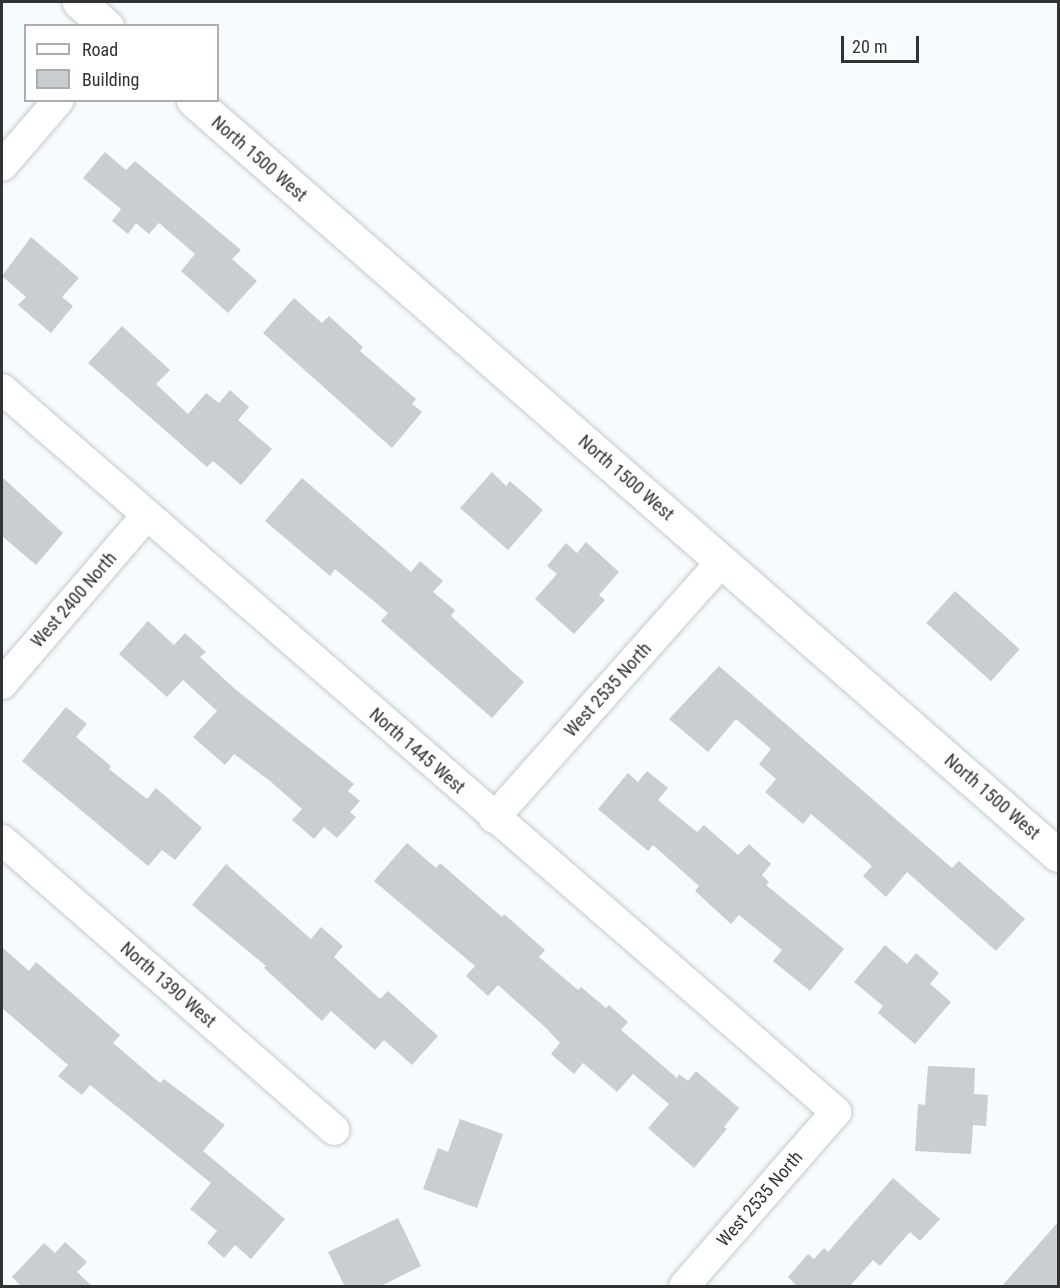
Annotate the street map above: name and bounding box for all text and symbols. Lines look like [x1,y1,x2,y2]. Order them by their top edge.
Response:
legend [24,24,219,102]
scale bar [844,24,922,62]
text: 20 m [852,36,887,57]
text: Road [82,39,118,60]
text: Building [82,69,139,90]
street label: North 1500 West [207,112,311,206]
street label: North 1500 West [574,431,678,525]
street label: West 2400 North [27,548,121,652]
street label: West 2535 North [560,638,656,742]
street label: North 1445 West [365,704,469,798]
street label: North 1500 West [940,750,1044,844]
street label: North 1390 West [116,938,220,1032]
street label: West 2535 North [713,1147,807,1251]

